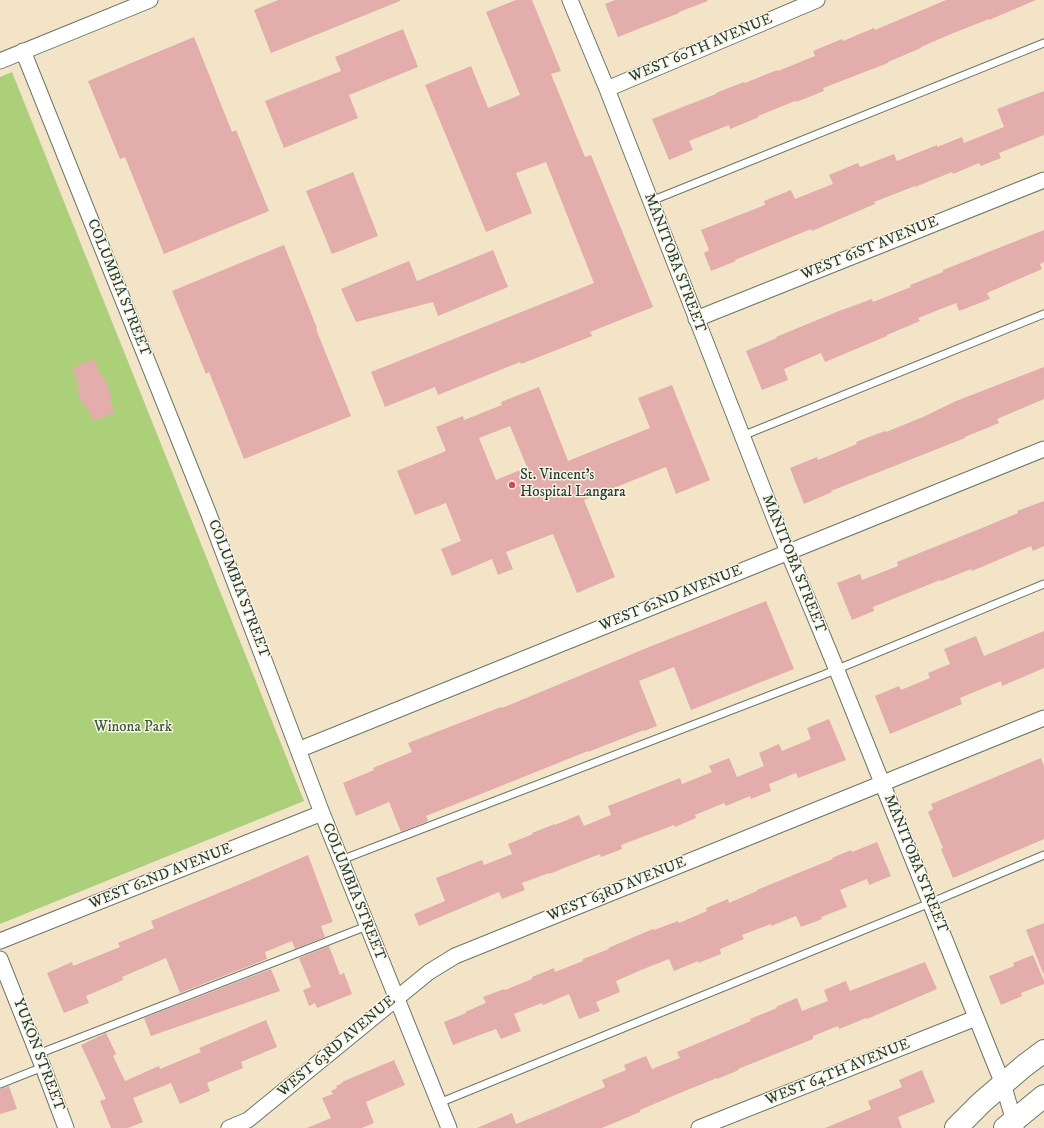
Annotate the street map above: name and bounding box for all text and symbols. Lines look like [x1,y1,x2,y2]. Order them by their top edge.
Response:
street label: WEST 60TH AVENUE [627,11,775,87]
street label: MANITOBA STREET [639,191,709,335]
street label: WEST 61ST AVENUE [799,213,941,285]
street label: COLUMBIA STREET [82,217,154,359]
place label: St. Vincent's Hospital Langara [520,467,626,502]
marker: St. Vincent's Hospital Langara [507,480,517,490]
street label: MANITOBA STREET [757,492,829,636]
street label: COLUMBIA STREET [203,517,273,661]
street label: WEST 62ND AVENUE [597,562,745,636]
park label: Winona Park [94,719,172,737]
street label: MANITOBA STREET [879,792,951,936]
street label: COLUMBIA STREET [317,821,389,963]
street label: WEST 62ND AVENUE [87,840,235,914]
street label: WEST 63RD AVENUE [545,854,689,926]
street label: WEST 63RD AVENUE [274,992,400,1102]
street label: YUKON STREET [8,996,68,1114]
street label: WEST 64TH AVENUE [763,1036,913,1110]

